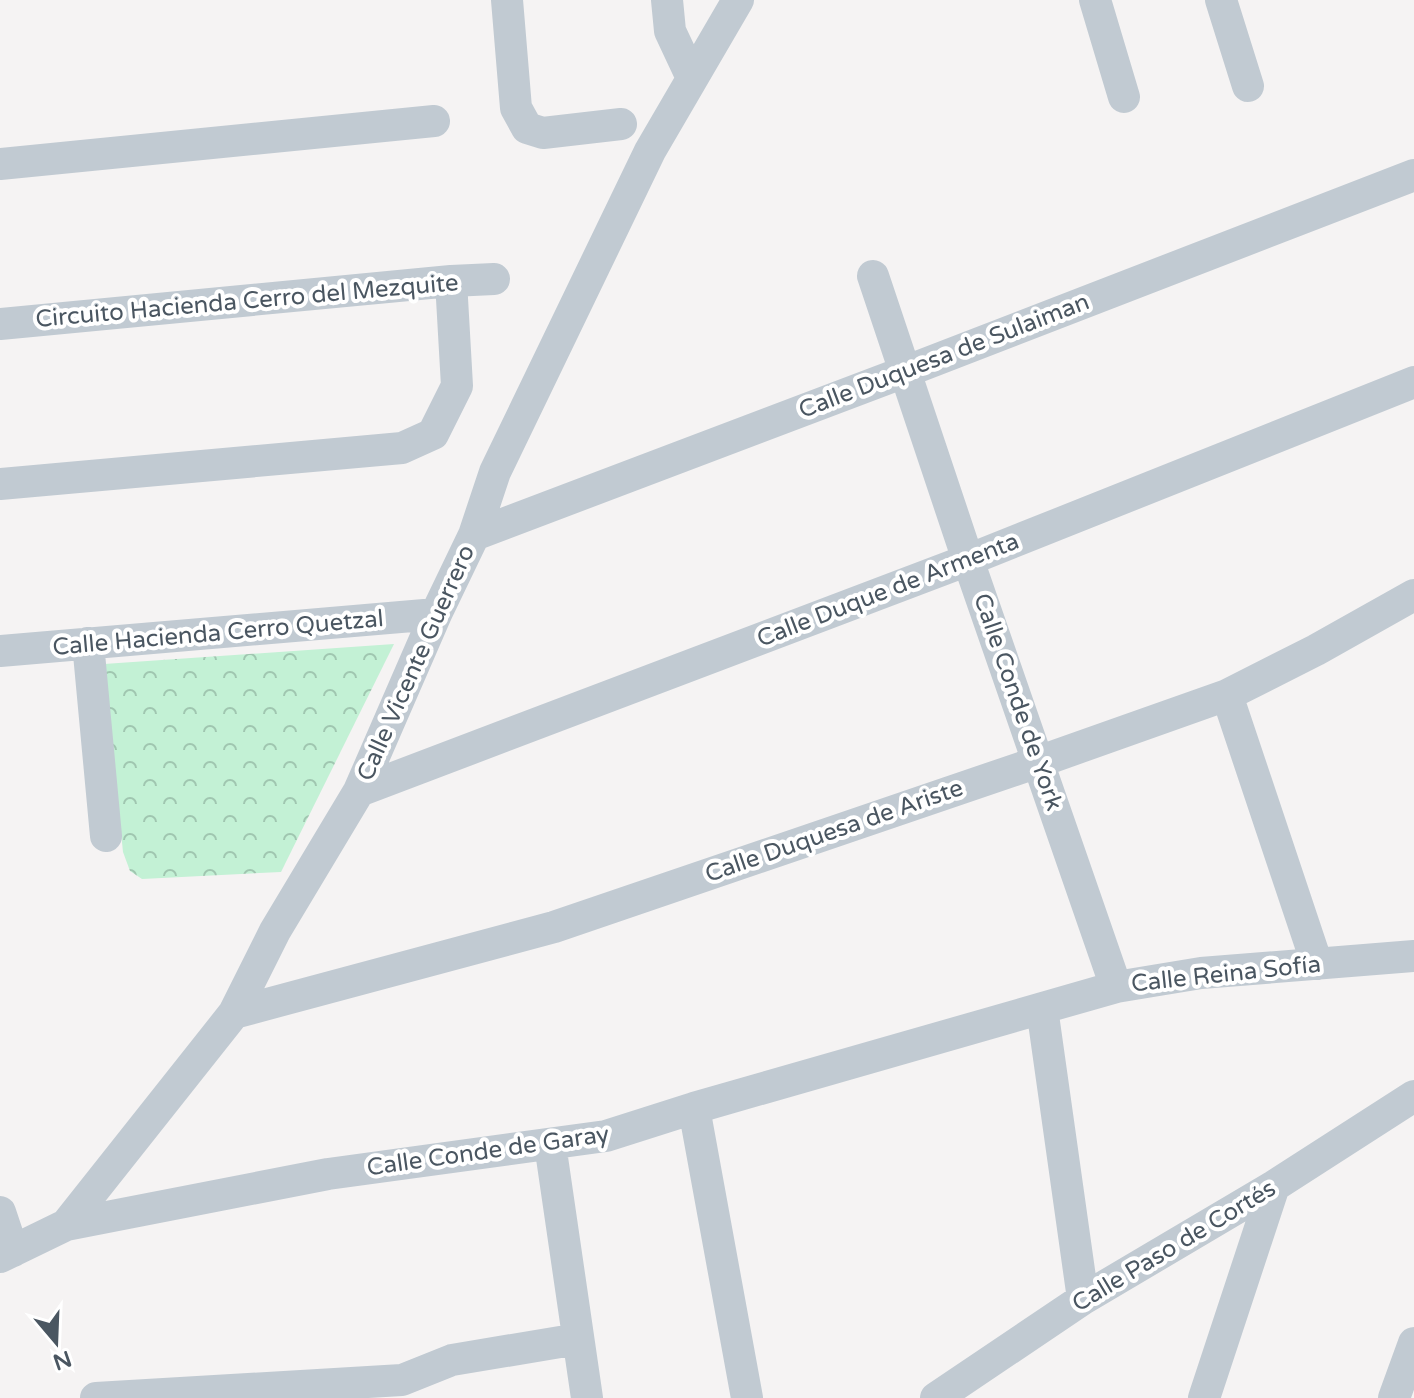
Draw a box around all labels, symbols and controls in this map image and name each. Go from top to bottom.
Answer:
street label: Circuito Hacienda Cerro del Mezquite [34,268,460,334]
street label: Calle Duquesa de Sulaiman [795,287,1093,425]
street label: Calle Duque de Armenta [753,527,1023,653]
street label: Calle Vicente Guerrero [351,541,481,785]
street label: Calle Conde de York [967,590,1069,814]
street label: Calle Hacienda Cerro Quetzal [51,604,385,662]
street label: Calle Duquesa de Ariste [701,773,967,889]
street label: Calle Reina Sofía [1130,950,1322,998]
street label: Calle Conde de Garay [365,1120,611,1182]
street label: Calle Paso de Cortés [1067,1174,1281,1318]
north arrow [16,1302,96,1382]
text: N [50,1345,75,1375]

